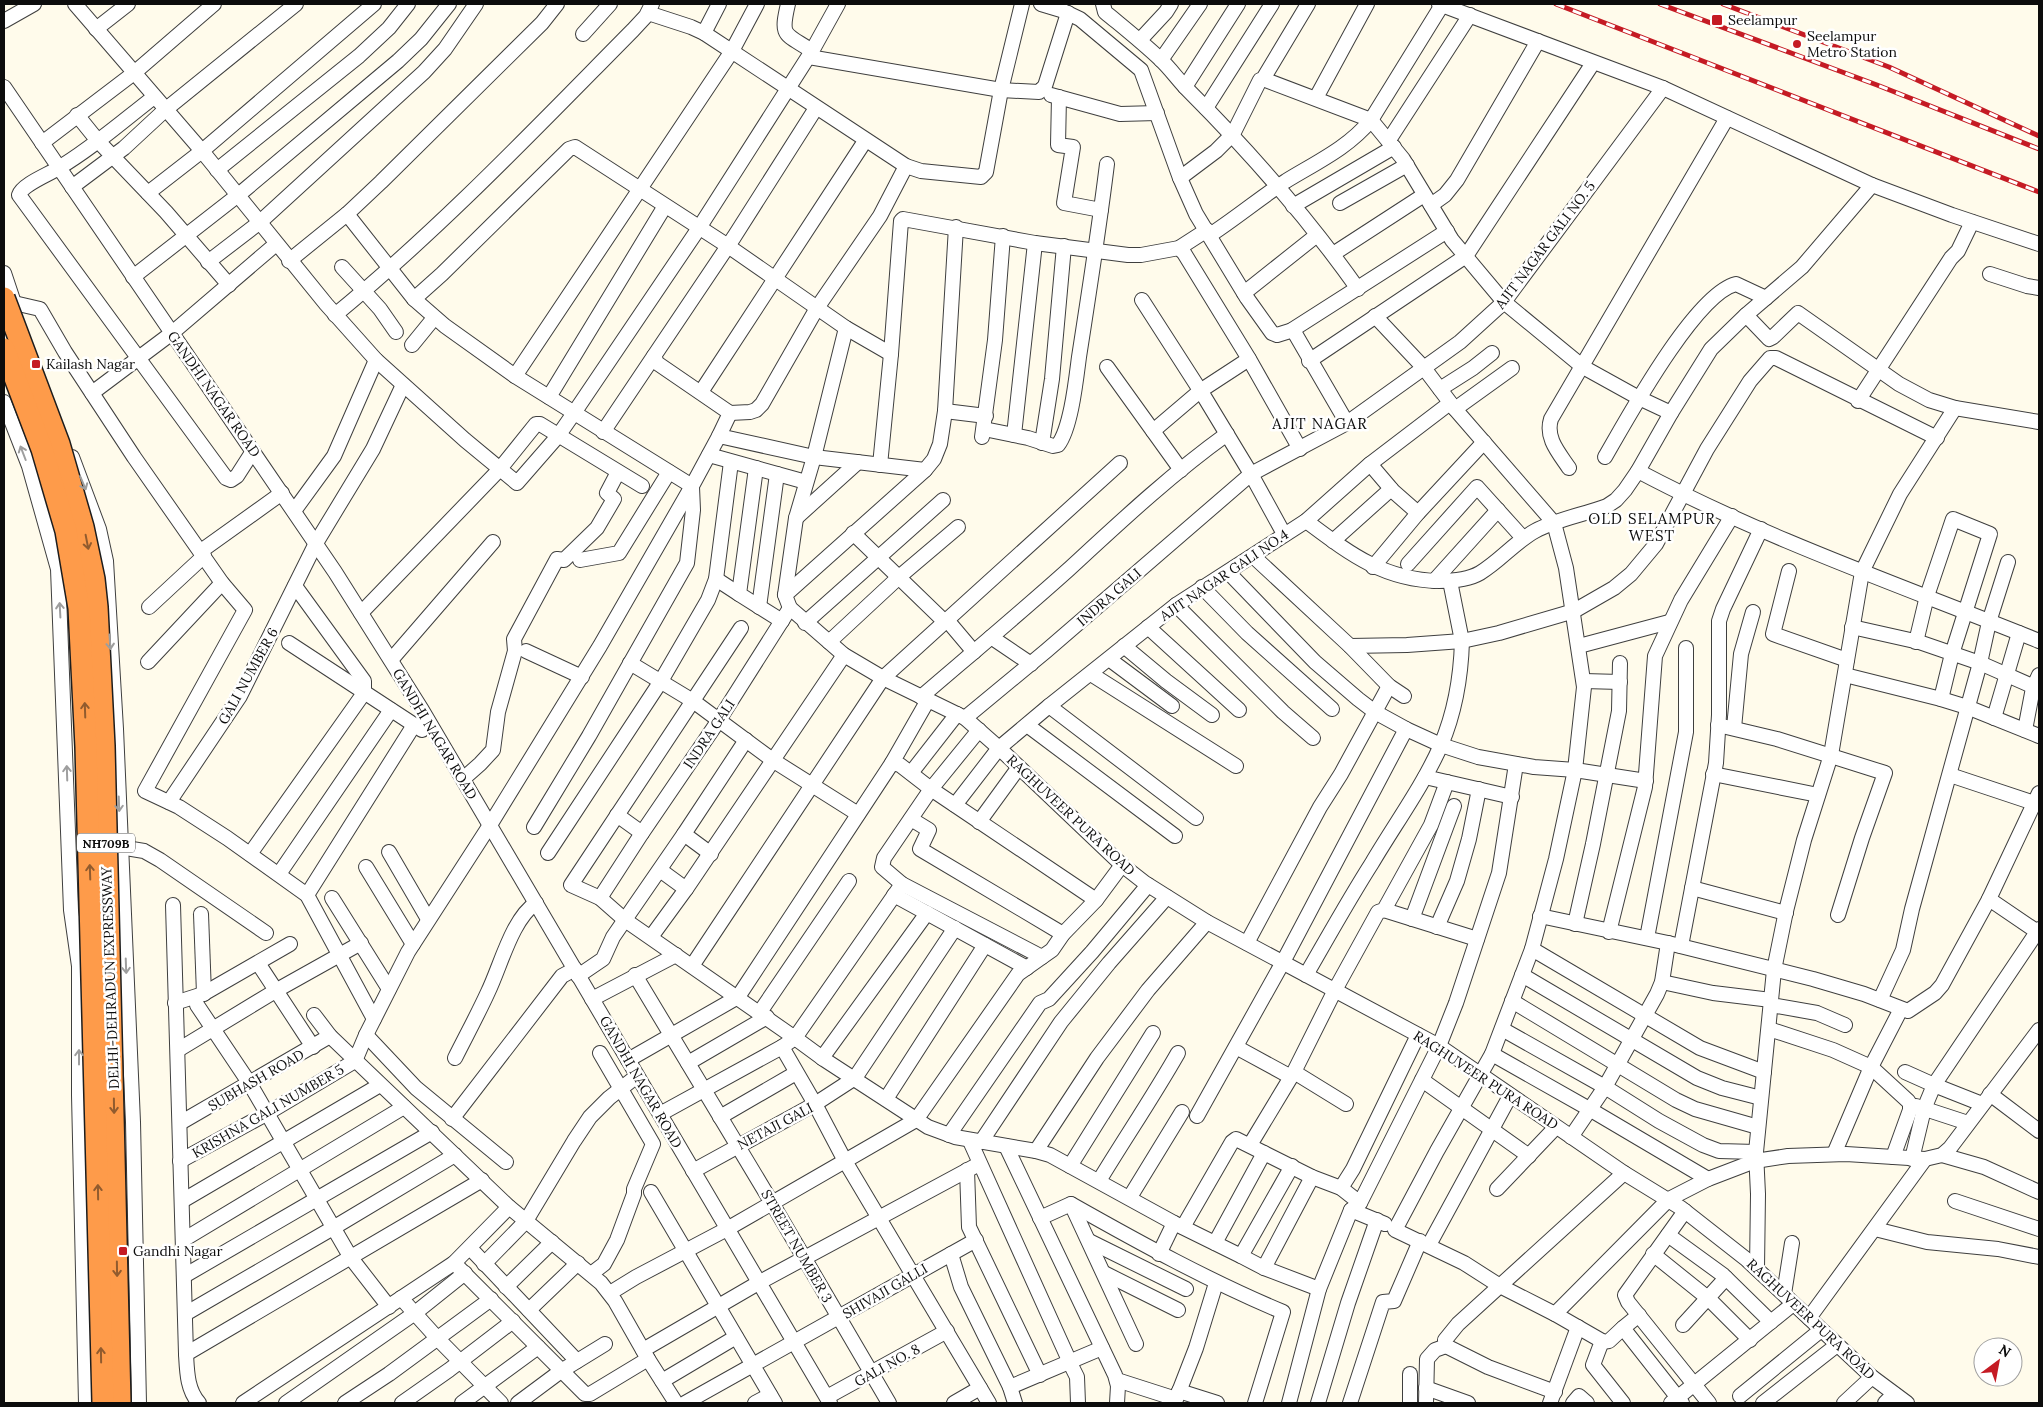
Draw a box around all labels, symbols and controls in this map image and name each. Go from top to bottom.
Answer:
place label: Seelampur [1728,11,1797,29]
marker: Seelampur [1710,13,1724,27]
place label: Seelampur Metro Station [1807,27,1897,61]
marker: Seelampur Metro Station [1791,38,1803,50]
street label: AJIT NAGAR GALI NO. 5 [1490,178,1599,313]
street label: GANDHI NAGAR ROAD [164,327,264,461]
place label: Kailash Nagar [46,355,135,373]
marker: Kailash Nagar [30,358,42,370]
district label: AJIT NAGAR [1271,414,1368,433]
one-way arrow [18,446,28,461]
one-way arrow [78,475,88,490]
district label: OLD SELAMPUR WEST [1588,509,1716,545]
street label: AJIT NAGAR GALI NO.4 [1155,525,1292,625]
one-way arrow [82,534,92,550]
street label: INDRA GALI [1073,564,1145,630]
one-way arrow [56,603,65,619]
street label: GALI NUMBER 6 [214,624,282,728]
one-way arrow [106,633,115,649]
street label: GANDHI NAGAR ROAD [389,665,481,803]
street label: INDRA GALI [679,696,739,772]
one-way arrow [80,702,90,718]
street label: RAGHUVEER PURA ROAD [1003,751,1139,879]
one-way arrow [62,765,72,782]
one-way arrow [114,796,124,812]
road number: NH709B [77,834,135,852]
one-way arrow [85,864,94,880]
street label: DELHI-DEHRADUN EXPRESSWAY [97,865,123,1090]
one-way arrow [121,958,131,974]
street label: GANDHI NAGAR ROAD [596,1013,686,1151]
street label: RAGHUVEER PURA ROAD [1410,1026,1562,1134]
street label: SUBHASH ROAD [205,1045,307,1115]
one-way arrow [74,1049,84,1066]
street label: KRISHNA GALI NUMBER 5 [189,1060,347,1162]
one-way arrow [109,1098,118,1114]
street label: NETAJI GALI [734,1099,816,1153]
one-way arrow [93,1184,103,1200]
street label: STREET NUMBER 3 [757,1186,837,1306]
place label: Gandhi Nagar [133,1242,223,1260]
marker: Gandhi Nagar [117,1245,129,1257]
street label: RAGHUVEER PURA ROAD [1743,1255,1879,1383]
street label: SHIVAJI GALLI [839,1259,931,1323]
one-way arrow [112,1260,122,1276]
north arrow [1973,1337,2023,1387]
street label: GALI NO. 8 [851,1340,923,1390]
text: N [1996,1340,2014,1362]
one-way arrow [97,1347,106,1363]

